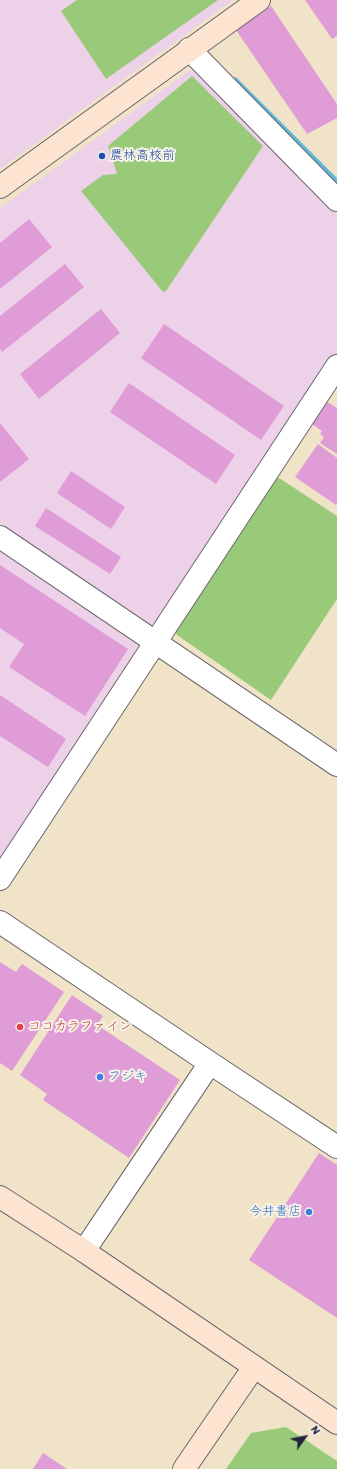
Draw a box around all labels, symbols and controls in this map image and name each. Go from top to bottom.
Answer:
place label: 農林高校前 [110,148,175,164]
marker: 農林高校前 [97,151,107,161]
place label: ココカラファイン [28,1019,132,1035]
marker: ココカラファイン [15,1022,25,1032]
place label: フジキ [108,1069,147,1085]
marker: フジキ [95,1072,105,1082]
place label: 今井書店 [249,1204,301,1220]
marker: 今井書店 [304,1207,314,1217]
north arrow [285,1417,325,1457]
text: N [308,1424,323,1437]

